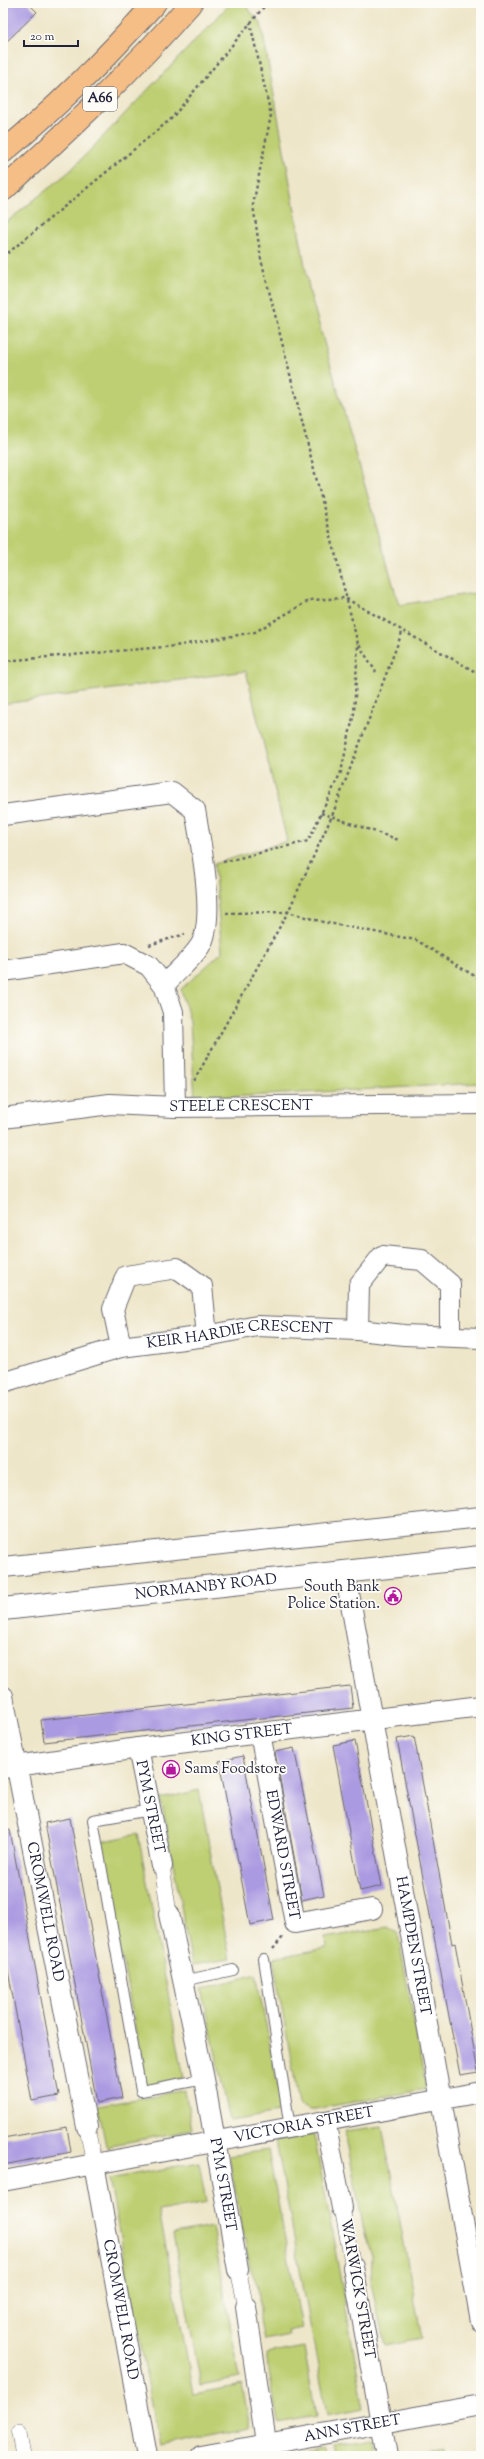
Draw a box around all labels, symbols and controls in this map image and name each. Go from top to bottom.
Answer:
scale bar [24,22,78,48]
text: 20 m [30,28,55,46]
road number: A66 [83,87,117,111]
street label: STEELE CRESCENT [169,1095,313,1118]
street label: KEIR HARDIE CRESCENT [145,1315,333,1354]
street label: NORMANBY ROAD [134,1569,278,1605]
place label: South Bank Police Station. [288,1577,380,1615]
public building icon: South Bank Police Station. [383,1586,403,1606]
street label: KING STREET [190,1719,294,1752]
street label: PYM STREET [130,1758,170,1856]
shop icon: Sams Foodstore [161,1759,181,1779]
place label: Sams Foodstore [184,1759,286,1780]
street label: EDWARD STREET [260,1788,305,1922]
street label: CROMWELL ROAD [21,1840,69,1984]
street label: HAMPDEN STREET [390,1874,436,2018]
street label: VICTORIA STREET [232,2102,376,2148]
street label: PYM STREET [204,2136,242,2234]
street label: WARWICK STREET [334,2217,380,2361]
street label: CROMWELL ROAD [97,2238,143,2382]
street label: ANN STREET [302,2409,403,2448]

